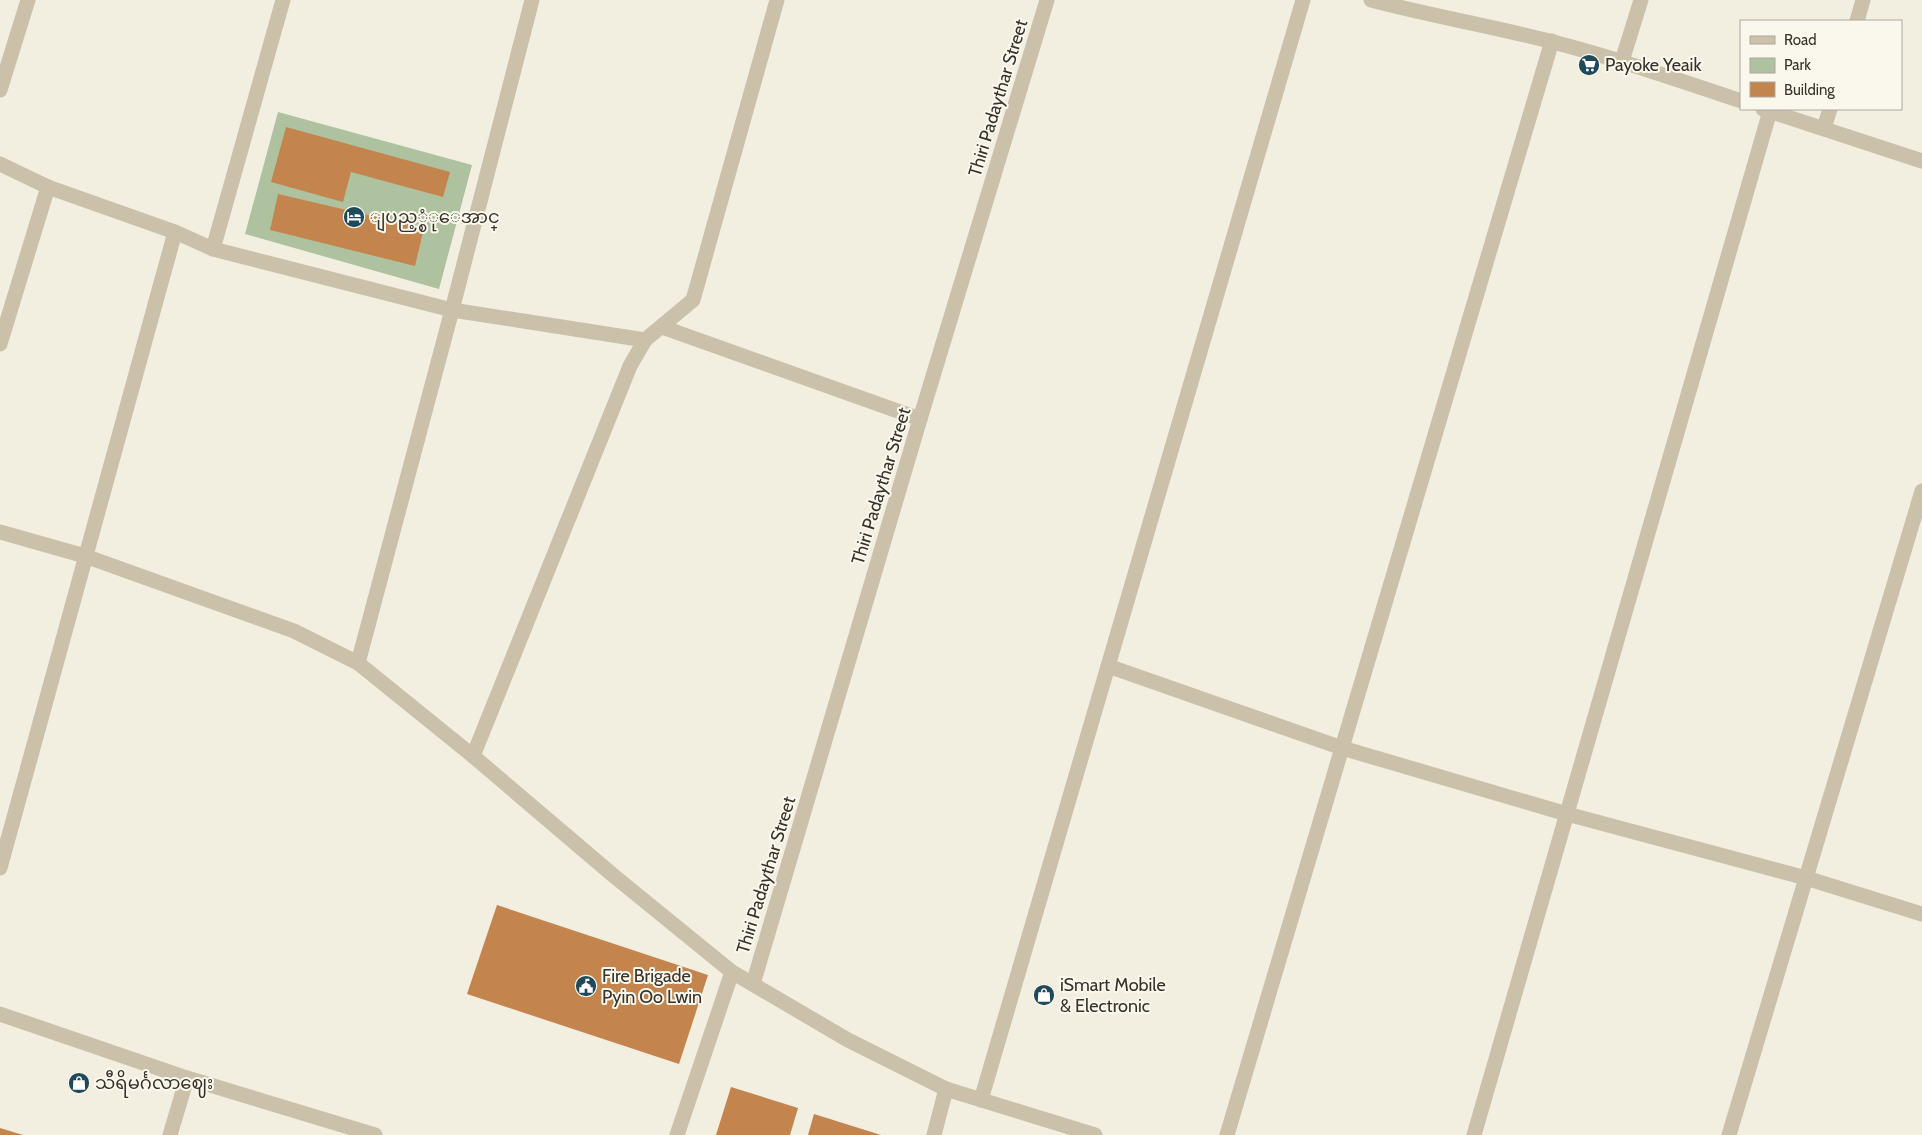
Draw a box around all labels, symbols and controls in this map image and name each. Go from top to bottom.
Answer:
street label: Thiri Padaythar Street [964,17,1032,179]
legend [1740,20,1902,110]
text: Road [1784,31,1817,49]
supermarket icon: Payoke Yeaik [1577,53,1601,77]
place label: Payoke Yeaik [1605,54,1702,76]
text: Park [1784,56,1811,74]
text: Building [1784,81,1835,99]
hotel icon: ျပည့္စံုေအာင္ [342,205,366,229]
place label: ျပည့္စံုေအာင္ [370,206,500,232]
street label: Thiri Padaythar Street [847,405,915,567]
street label: Thiri Padaythar Street [732,794,800,956]
place label: Fire Brigade Pyin Oo Lwin [602,965,702,1008]
public building icon: Fire Brigade Pyin Oo Lwin [574,974,598,998]
place label: iSmart Mobile & Electronic [1060,974,1166,1017]
shop icon: iSmart Mobile & Electronic [1032,983,1056,1007]
place label: သီရိမင်္ဂလာဈေး [95,1069,213,1098]
shop icon: သီရိမင်္ဂလာဈေး [67,1071,91,1095]

